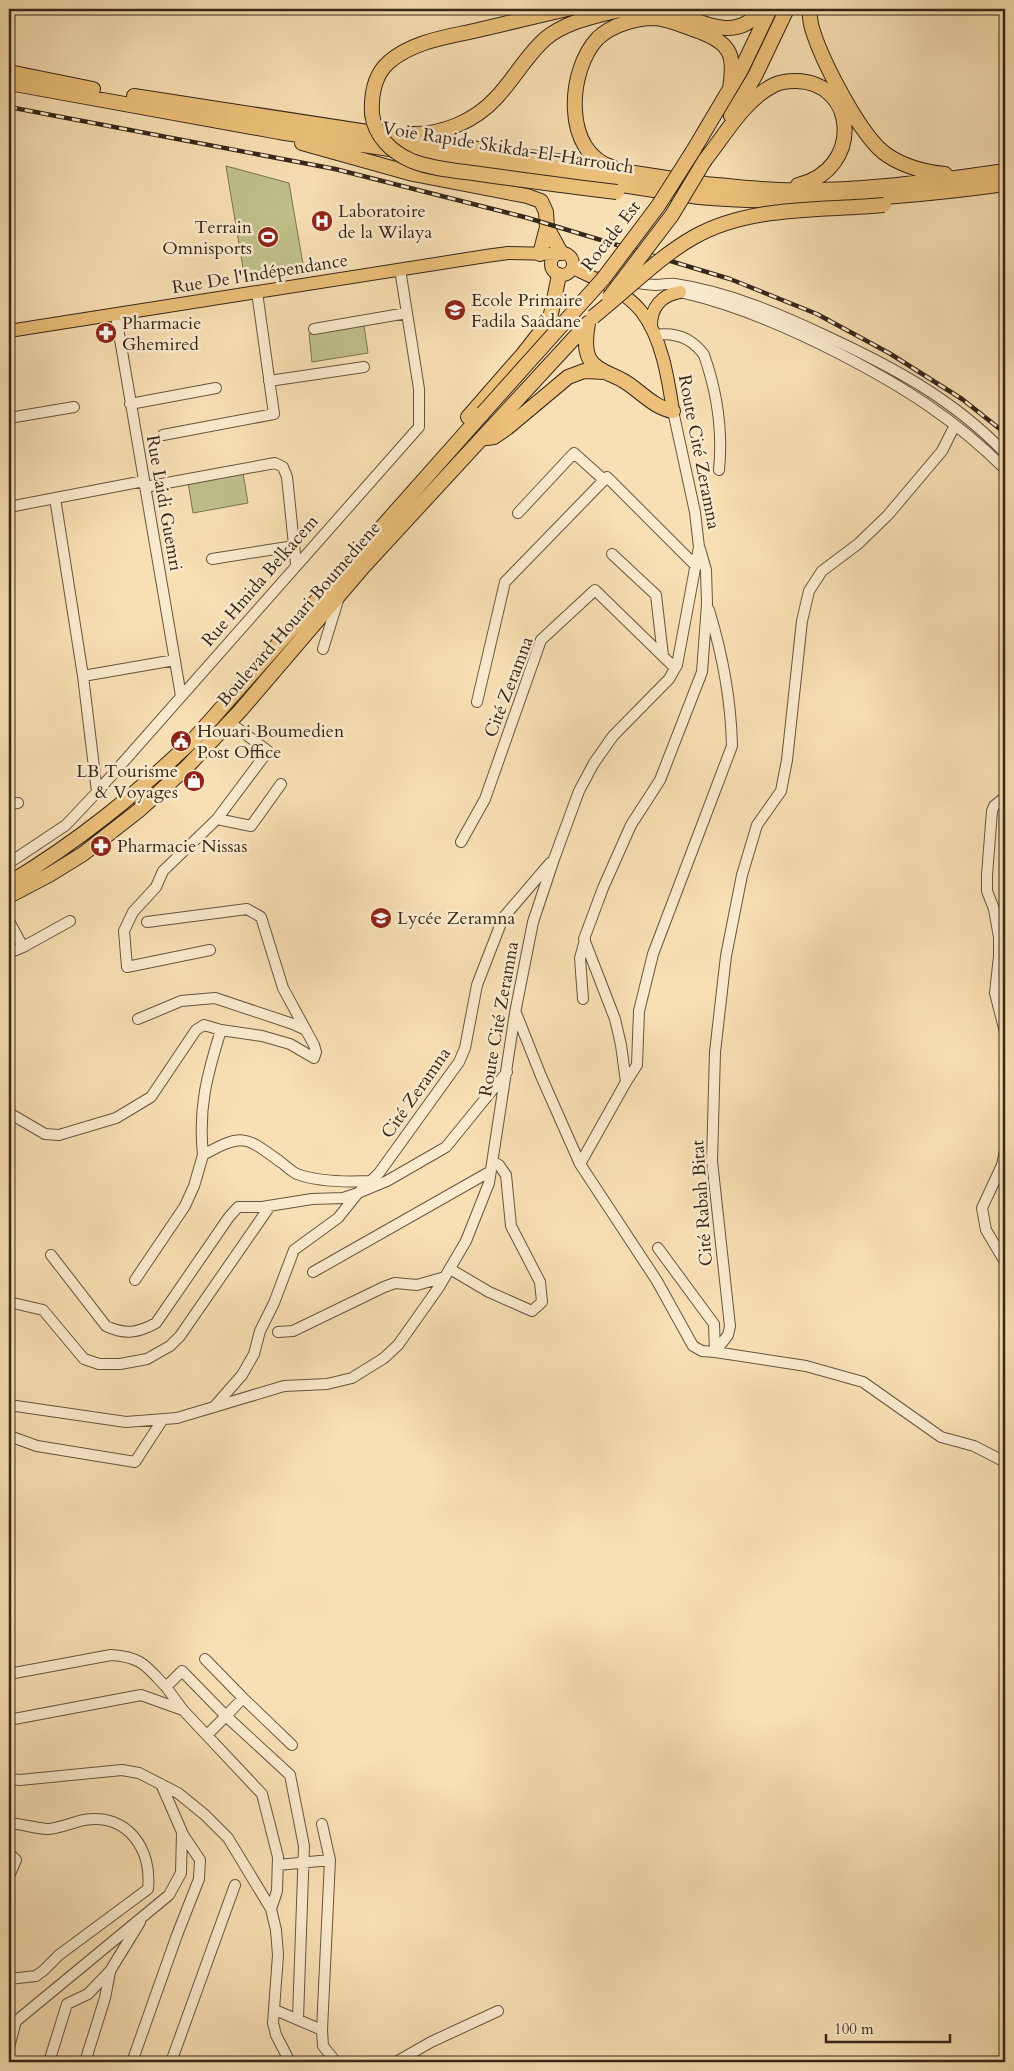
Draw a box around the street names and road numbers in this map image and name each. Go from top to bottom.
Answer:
street label: Voie Rapide Skikda-El-Harrouch [380,116,636,180]
street label: Rocade Est [575,195,647,277]
street label: Rue De l'Indépendance [170,248,350,300]
street label: Route Cité Zeramna [672,373,726,532]
street label: Rue Laidi Guemri [140,433,188,573]
street label: Rue Hmida Belkacem [196,509,325,652]
street label: Boulevard Houari Boumediene [212,516,386,712]
street label: Cité Zeramna [478,633,540,741]
street label: Route Cité Zeramna [473,939,525,1098]
street label: Cité Zeramna [375,1042,457,1144]
street label: Cité Rabah Bitat [685,1139,719,1267]

